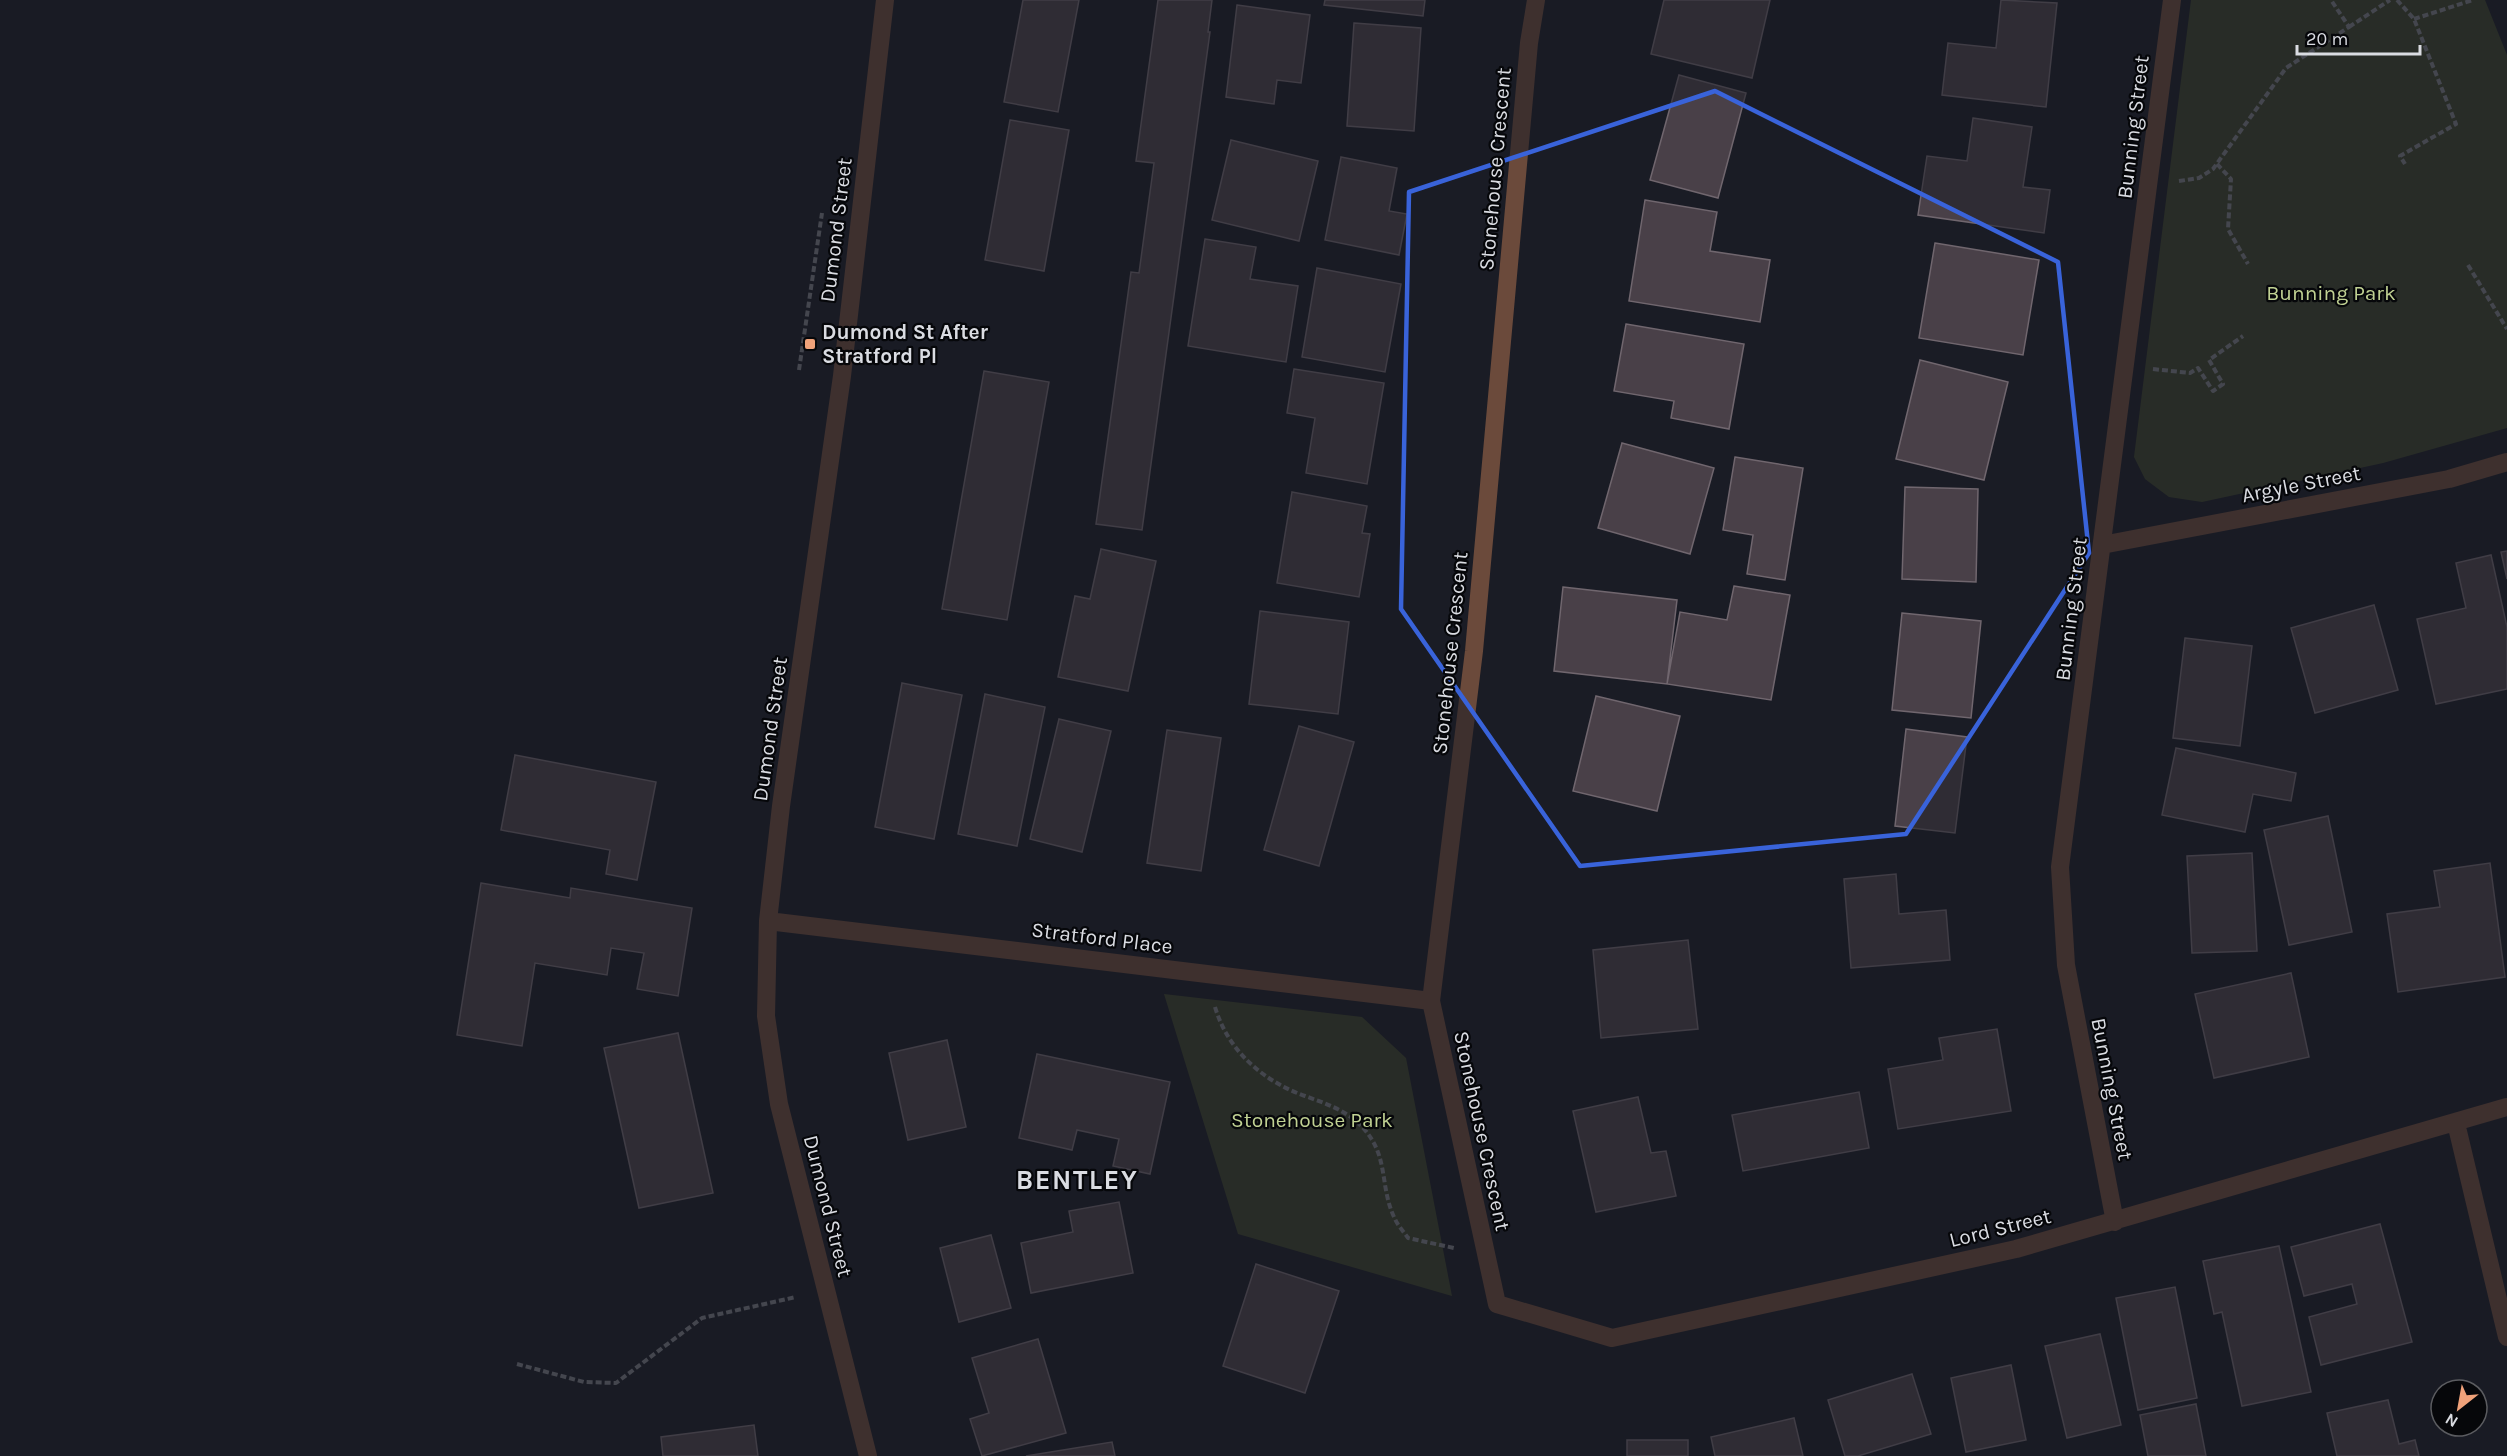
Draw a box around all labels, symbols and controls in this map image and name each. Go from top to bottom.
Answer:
scale bar [2297,18,2420,56]
text: 20 m [2306,28,2348,50]
street label: Bunning Street [2112,54,2154,200]
street label: Stonehouse Crescent [1474,66,1516,271]
street label: Dumond Street [815,156,857,304]
park label: Bunning Park [2266,281,2396,305]
place label: Dumond St After Stratford Pl [822,320,989,368]
marker: Dumond St After Stratford Pl [803,337,817,351]
street label: Argyle Street [2240,461,2363,507]
street label: Bunning Street [2050,536,2092,682]
street label: Stonehouse Crescent [1427,550,1473,756]
street label: Dumond Street [748,655,792,803]
street label: Stratford Place [1030,917,1174,959]
street label: Bunning Street [2086,1016,2138,1162]
street label: Stonehouse Crescent [1449,1029,1515,1233]
park label: Stonehouse Park [1231,1108,1393,1132]
street label: Dumond Street [799,1133,857,1280]
district label: BENTLEY [1016,1164,1138,1196]
street label: Lord Street [1947,1204,2053,1252]
north arrow [2429,1378,2489,1438]
text: N [2442,1409,2461,1432]

